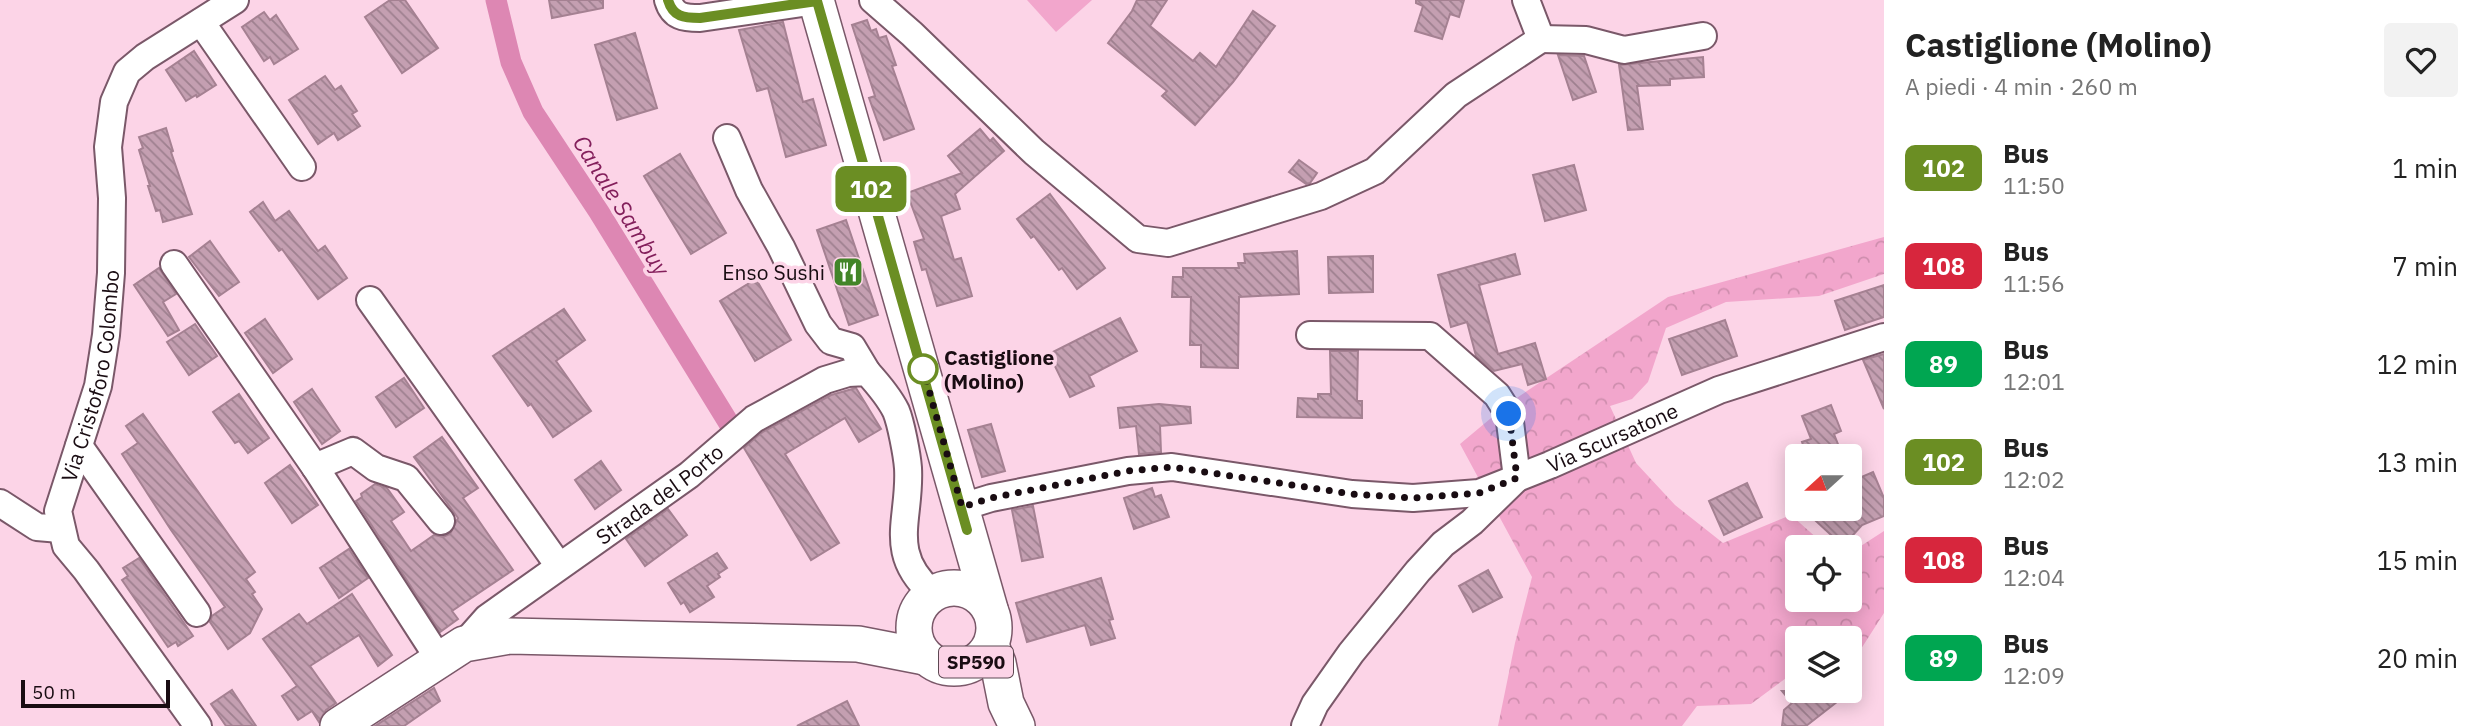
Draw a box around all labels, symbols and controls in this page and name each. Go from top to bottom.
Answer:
text: Castiglione (Molino) [1905,23,2212,66]
button: heart [2384,23,2458,97]
text: A piedi · 4 min · 260 m [1905,71,2138,101]
water label: Canale Sambuy [567,129,678,282]
text: Bus [2003,136,2049,170]
text: 1 min [2392,151,2458,185]
text: 102 [1922,152,1965,184]
line badge: 102 [831,166,911,212]
text: 11:50 [2003,170,2065,200]
text: 102 [849,173,893,205]
text: Bus [2003,234,2049,268]
text: 7 min [2392,249,2458,283]
text: 108 [1922,250,1965,282]
restaurant icon: Enso Sushi [831,255,865,289]
place label: Enso Sushi [722,258,825,286]
text: 11:56 [2003,268,2065,298]
street label: Via Cristoforo Colombo [54,269,125,485]
text: Bus [2003,332,2049,366]
place label: Castiglione (Molino) [944,343,1054,395]
text: 12 min [2377,347,2458,381]
text: 89 [1929,348,1958,380]
marker: Castiglione (Molino) [908,354,938,384]
text: 12:01 [2003,366,2065,396]
your location [1491,396,1526,431]
street label: Via Scursatone [1542,396,1682,479]
text: Bus [2003,430,2049,464]
street label: Strada del Porto [590,438,729,551]
north arrow [1785,444,1862,522]
map controls [1785,444,1862,703]
text: 13 min [2377,445,2458,479]
text: 102 [1922,446,1965,478]
text: 12:02 [2003,464,2065,494]
text: Bus [2003,528,2049,562]
button: locate [1785,535,1862,612]
text: 15 min [2377,543,2458,577]
text: 108 [1922,544,1965,576]
text: 12:04 [2003,562,2065,592]
button: layers [1785,626,1862,703]
text: Bus [2003,626,2049,660]
text: 20 min [2377,641,2458,675]
text: 89 [1929,642,1958,674]
road number: SP590 [939,646,1013,678]
text: 12:09 [2003,660,2065,690]
scale bar [21,677,170,709]
text: 50 m [32,680,76,704]

